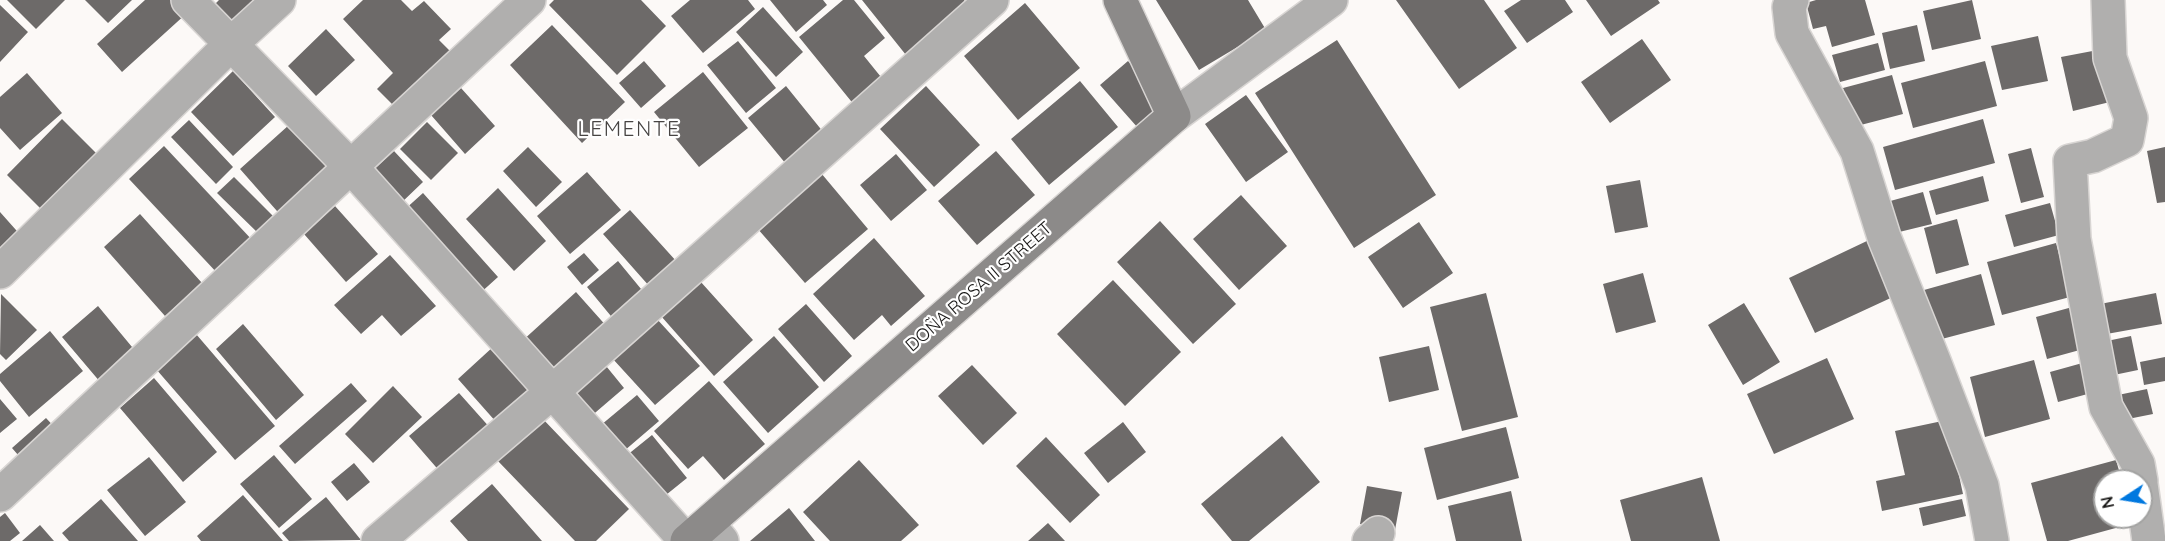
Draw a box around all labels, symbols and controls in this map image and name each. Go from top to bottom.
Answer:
district label: LEMENTE [578,117,680,143]
street label: DOÑA ROSA II STREET [901,218,1057,356]
north arrow [2093,469,2153,529]
text: N [2096,495,2118,510]

